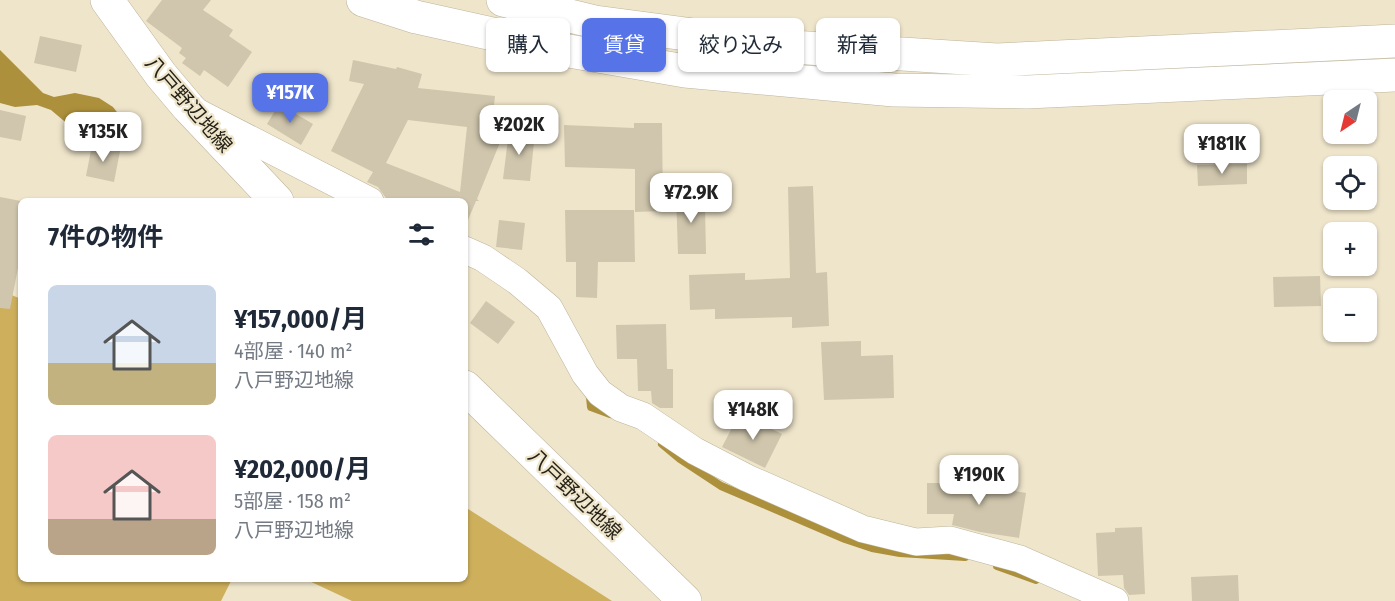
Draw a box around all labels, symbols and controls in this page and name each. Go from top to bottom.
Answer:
chip: 購入 [486,18,570,72]
chip: 賃貸 [582,18,666,72]
chip: 絞り込み [678,18,804,72]
chip: 新着 [816,18,900,72]
street label: 八戸野辺地線 [141,51,237,157]
pin: ¥157K [248,73,332,124]
text: ¥157K [266,80,314,104]
north arrow [1323,90,1377,144]
map controls [1323,90,1377,342]
pin: ¥202K [477,105,561,156]
pin: ¥135K [61,112,145,163]
text: ¥202K [494,112,544,136]
text: ¥135K [78,119,128,143]
pin: ¥181K [1180,124,1264,175]
text: ¥181K [1198,131,1246,155]
button: locate [1323,156,1377,210]
pin: ¥72.9K [642,173,740,224]
text: ¥72.9K [664,180,718,204]
icon: filters [405,218,438,251]
text: 7件の物件 [48,222,163,253]
button: + [1323,222,1377,276]
button: − [1323,288,1377,342]
text: ¥157,000/月 [234,304,367,335]
icon: home [96,309,168,381]
text: 4部屋 · 140 m² [234,339,352,363]
text: 八戸野辺地線 [234,368,354,392]
pin: ¥148K [711,390,795,441]
text: ¥148K [728,397,778,421]
street label: 八戸野辺地線 [524,444,626,544]
text: ¥202,000/月 [234,454,371,485]
pin: ¥190K [937,455,1021,506]
icon: home [96,459,168,531]
text: ¥190K [953,462,1005,486]
text: 5部屋 · 158 m² [234,489,351,513]
text: 八戸野辺地線 [234,518,354,542]

